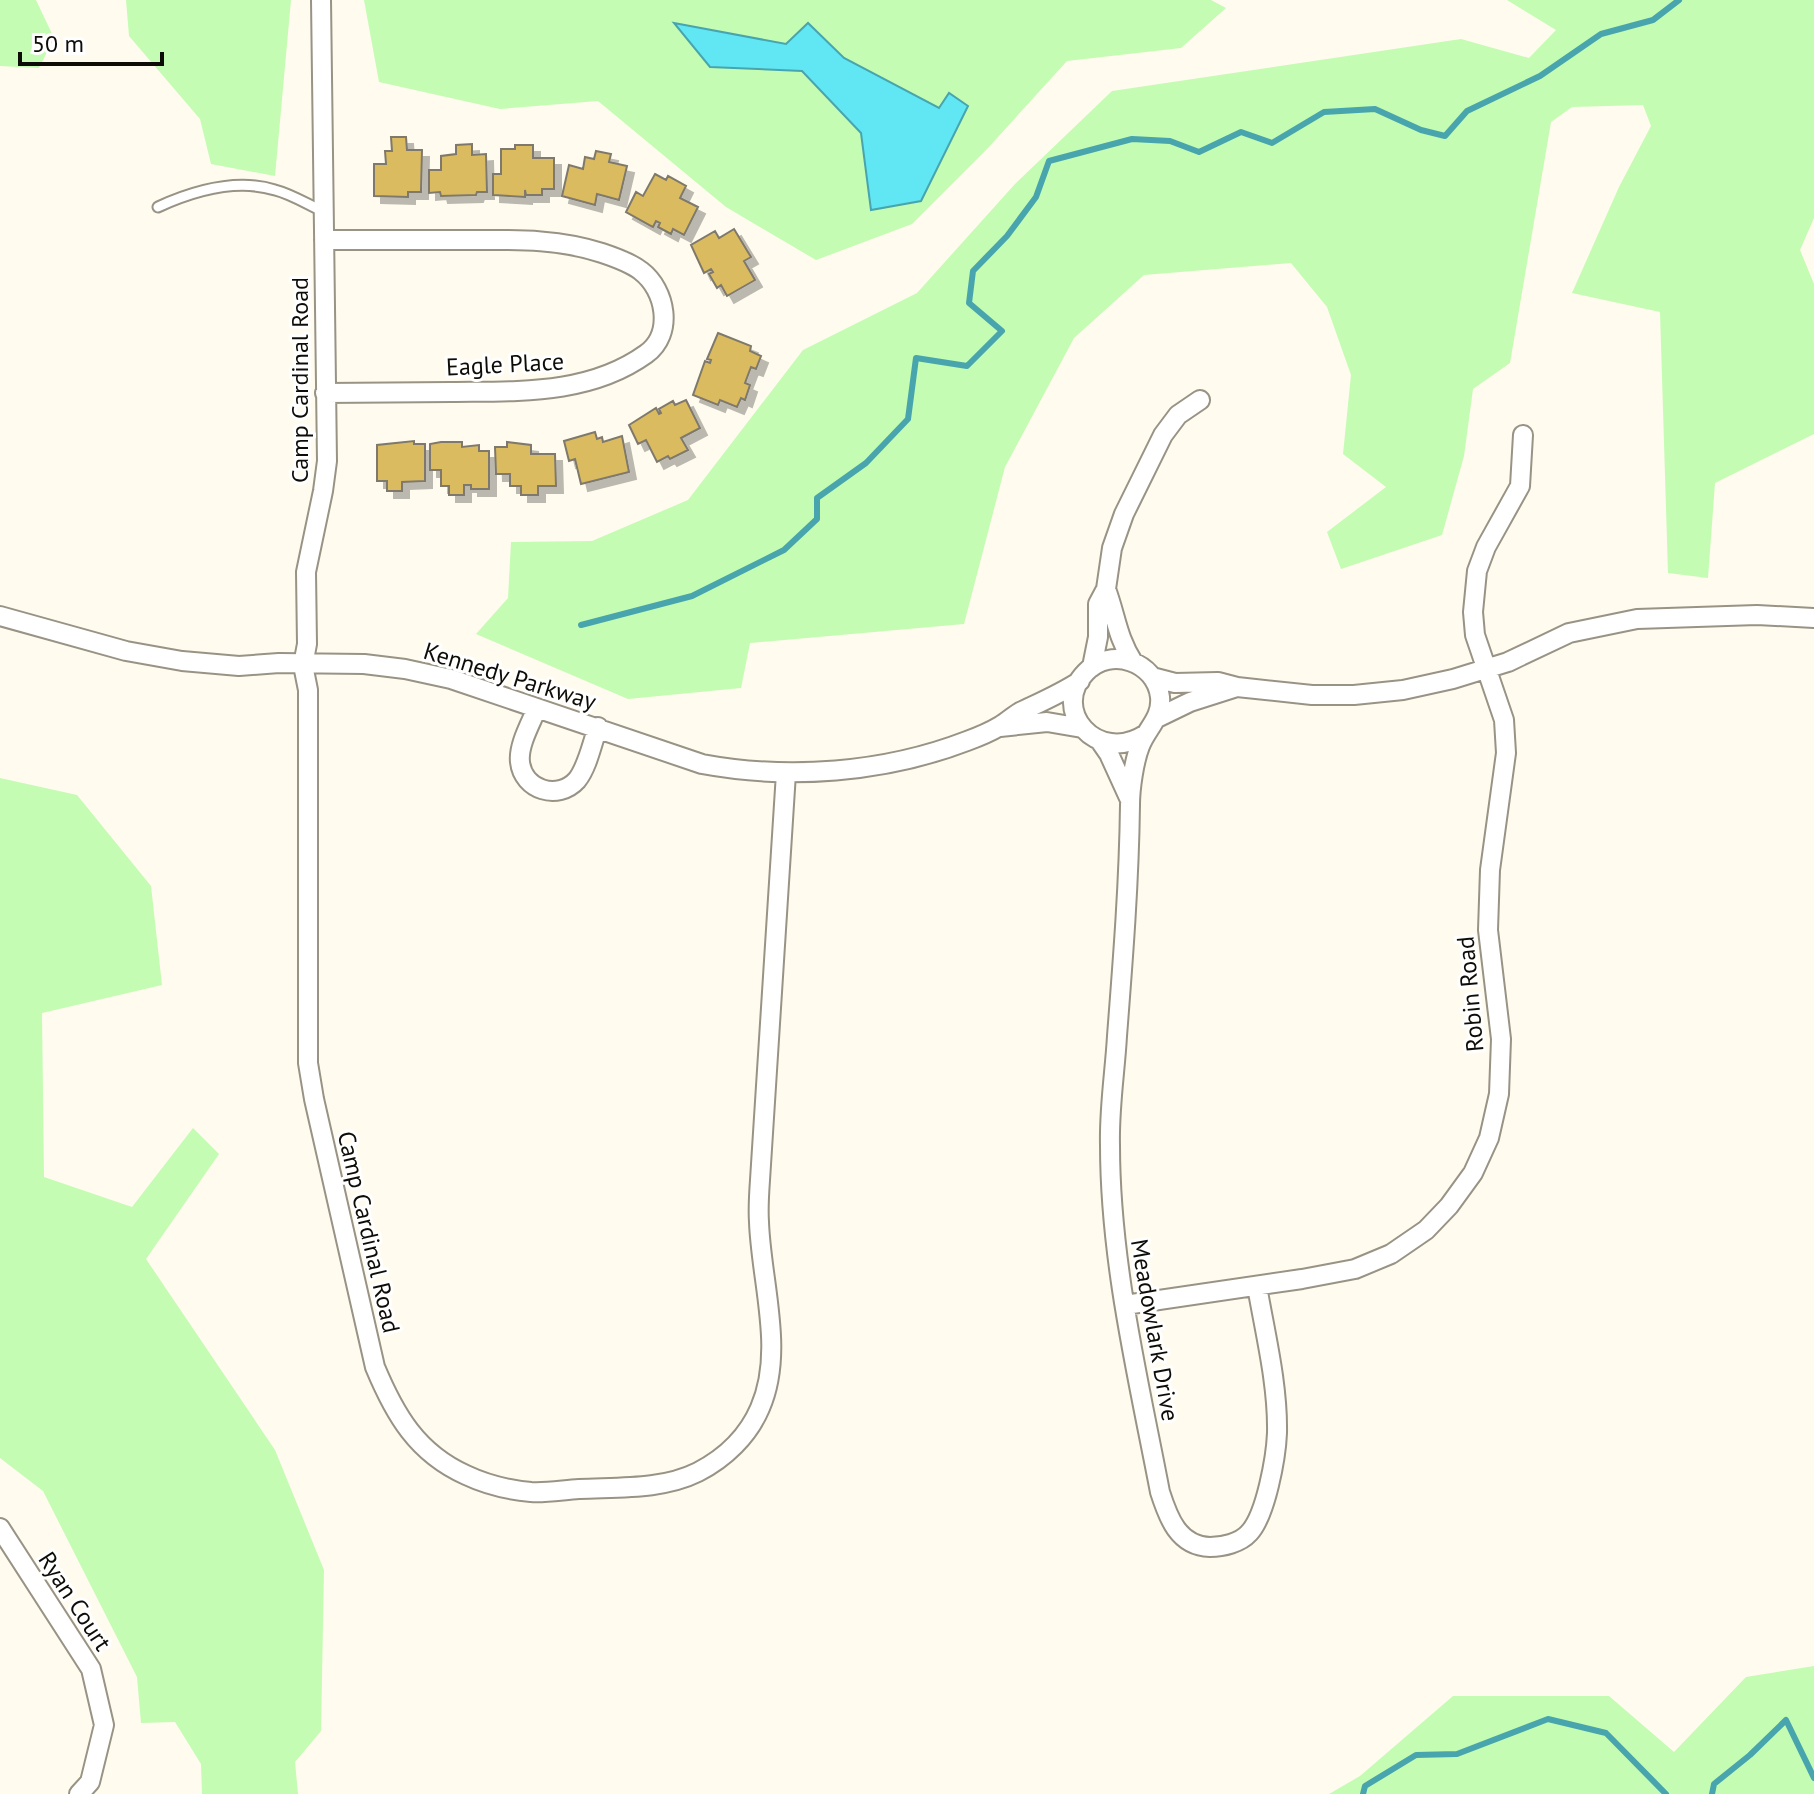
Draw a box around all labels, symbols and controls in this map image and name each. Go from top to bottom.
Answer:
scale bar [20,16,162,66]
text: 50 m [32,28,84,59]
street label: Camp Cardinal Road [284,277,315,483]
street label: Eagle Place [445,345,565,383]
street label: Kennedy Parkway [420,635,600,717]
street label: Robin Road [1450,935,1490,1053]
street label: Camp Cardinal Road [331,1128,407,1336]
street label: Meadowlark Drive [1124,1237,1186,1423]
street label: Ryan Court [32,1546,118,1656]

